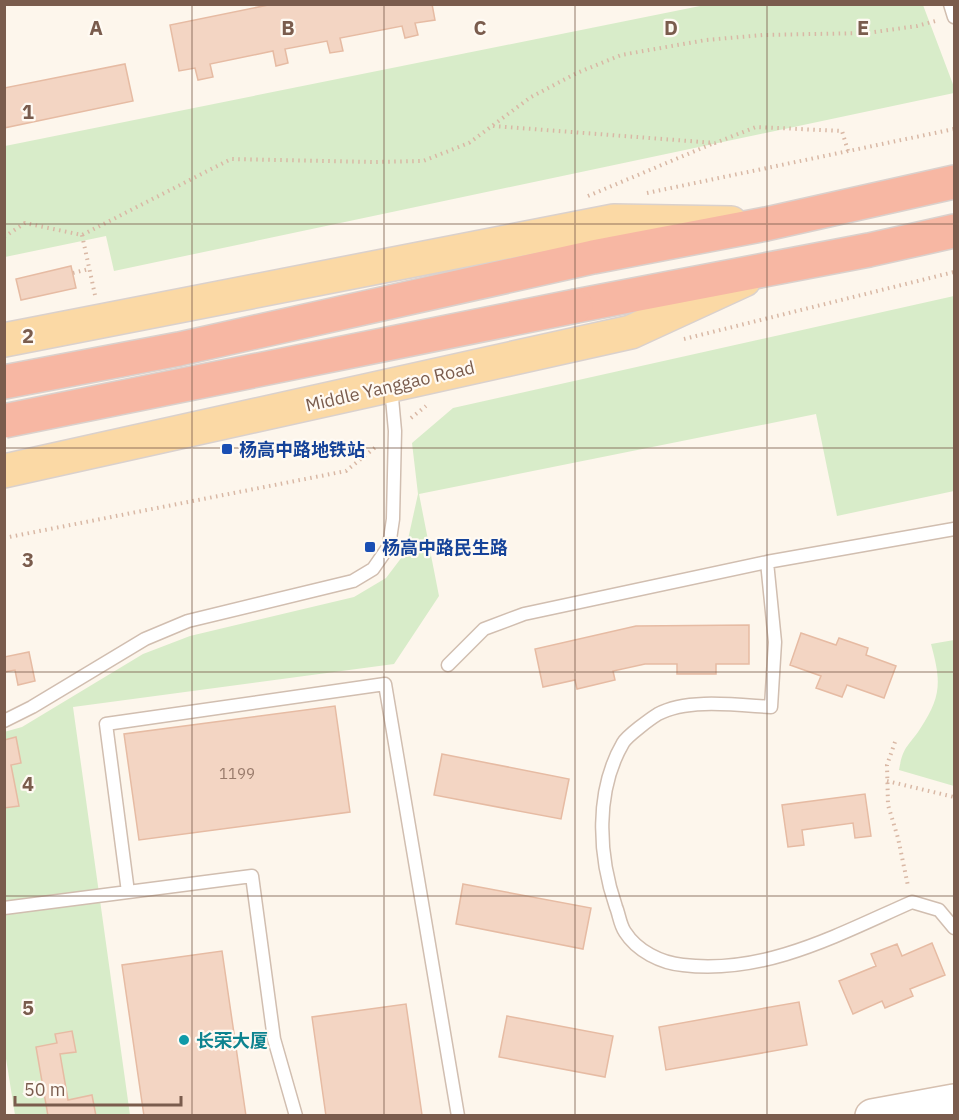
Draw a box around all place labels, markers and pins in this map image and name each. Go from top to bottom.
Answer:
place label: 杨高中路地铁站 [239,438,365,461]
marker: 杨高中路地铁站 [220,442,234,456]
place label: 杨高中路民生路 [382,536,508,559]
marker: 杨高中路民生路 [363,540,377,554]
place label: 长荣大厦 [196,1029,268,1052]
marker: 长荣大厦 [177,1033,191,1047]

